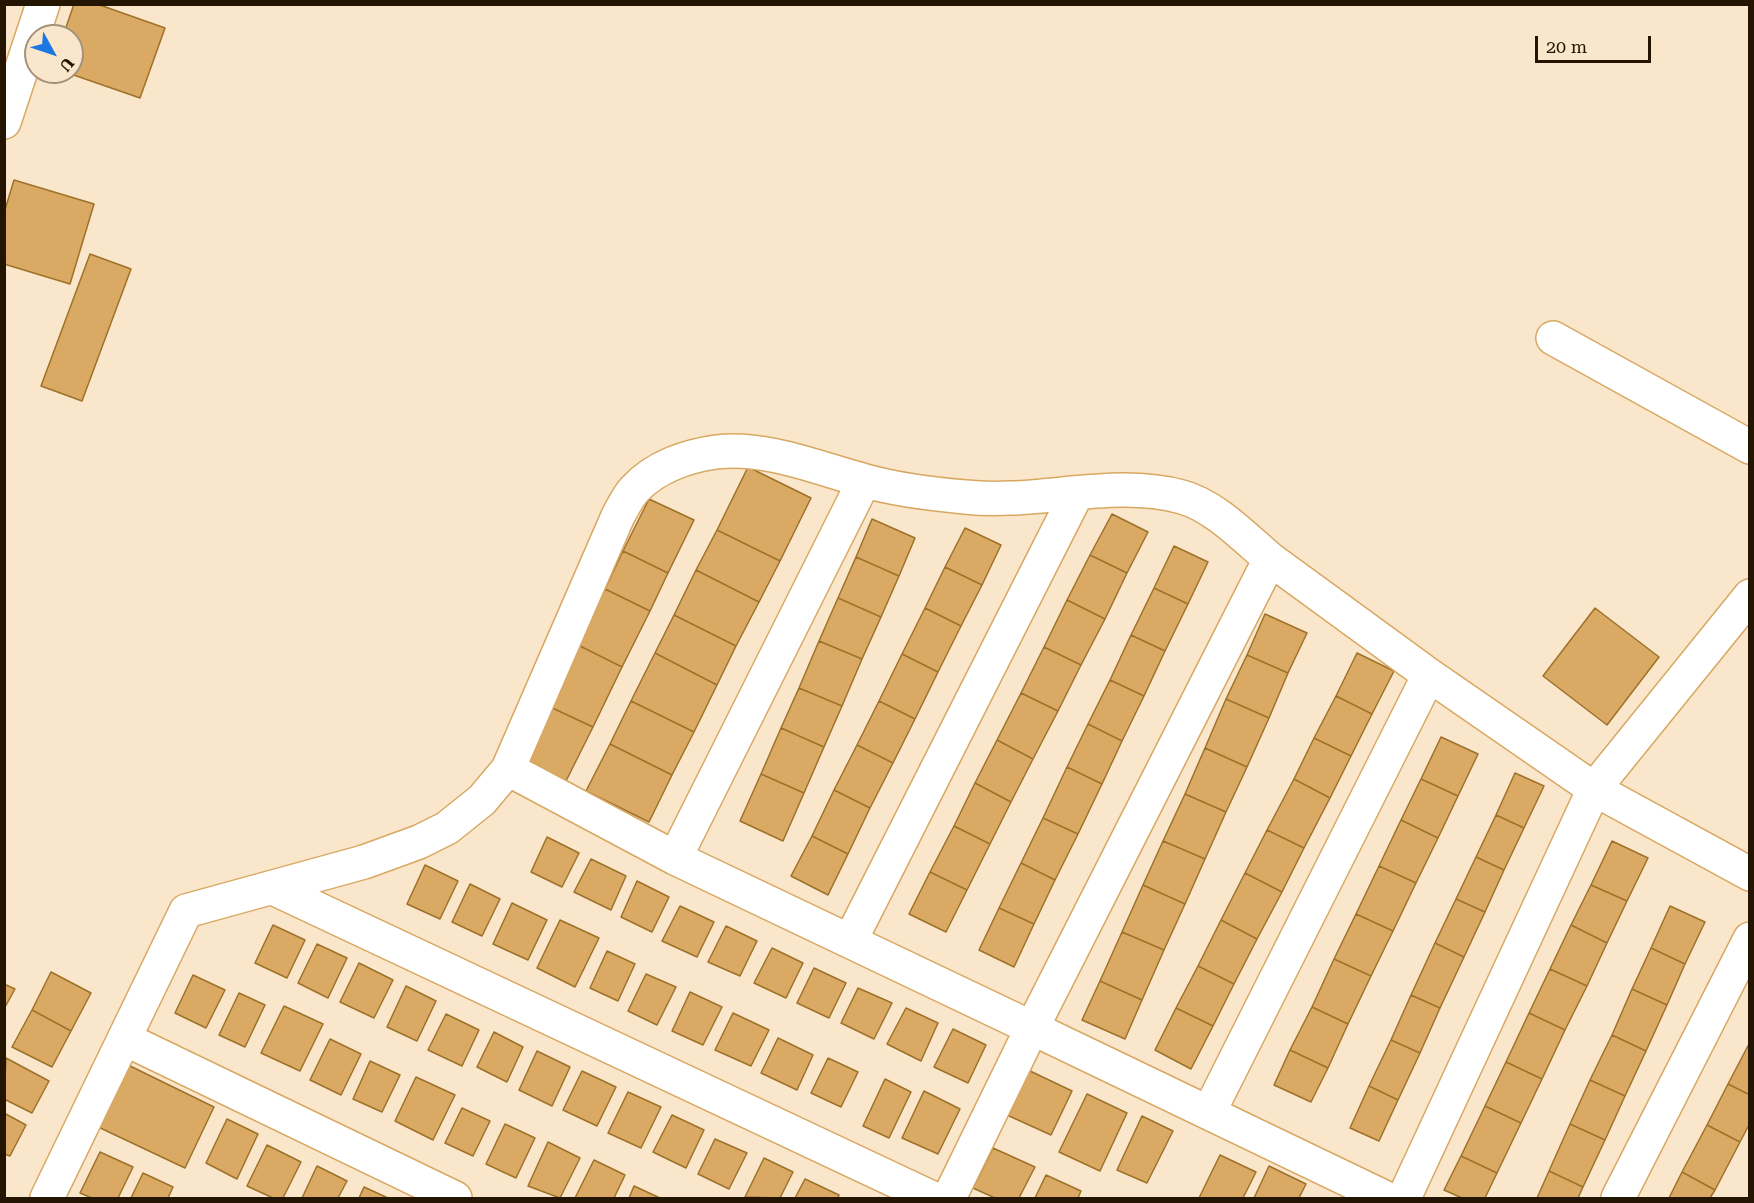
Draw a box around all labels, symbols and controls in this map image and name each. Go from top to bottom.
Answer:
north arrow [24,24,84,84]
scale bar [1538,24,1654,62]
text: 20 m [1546,36,1587,57]
text: U [55,54,78,75]

